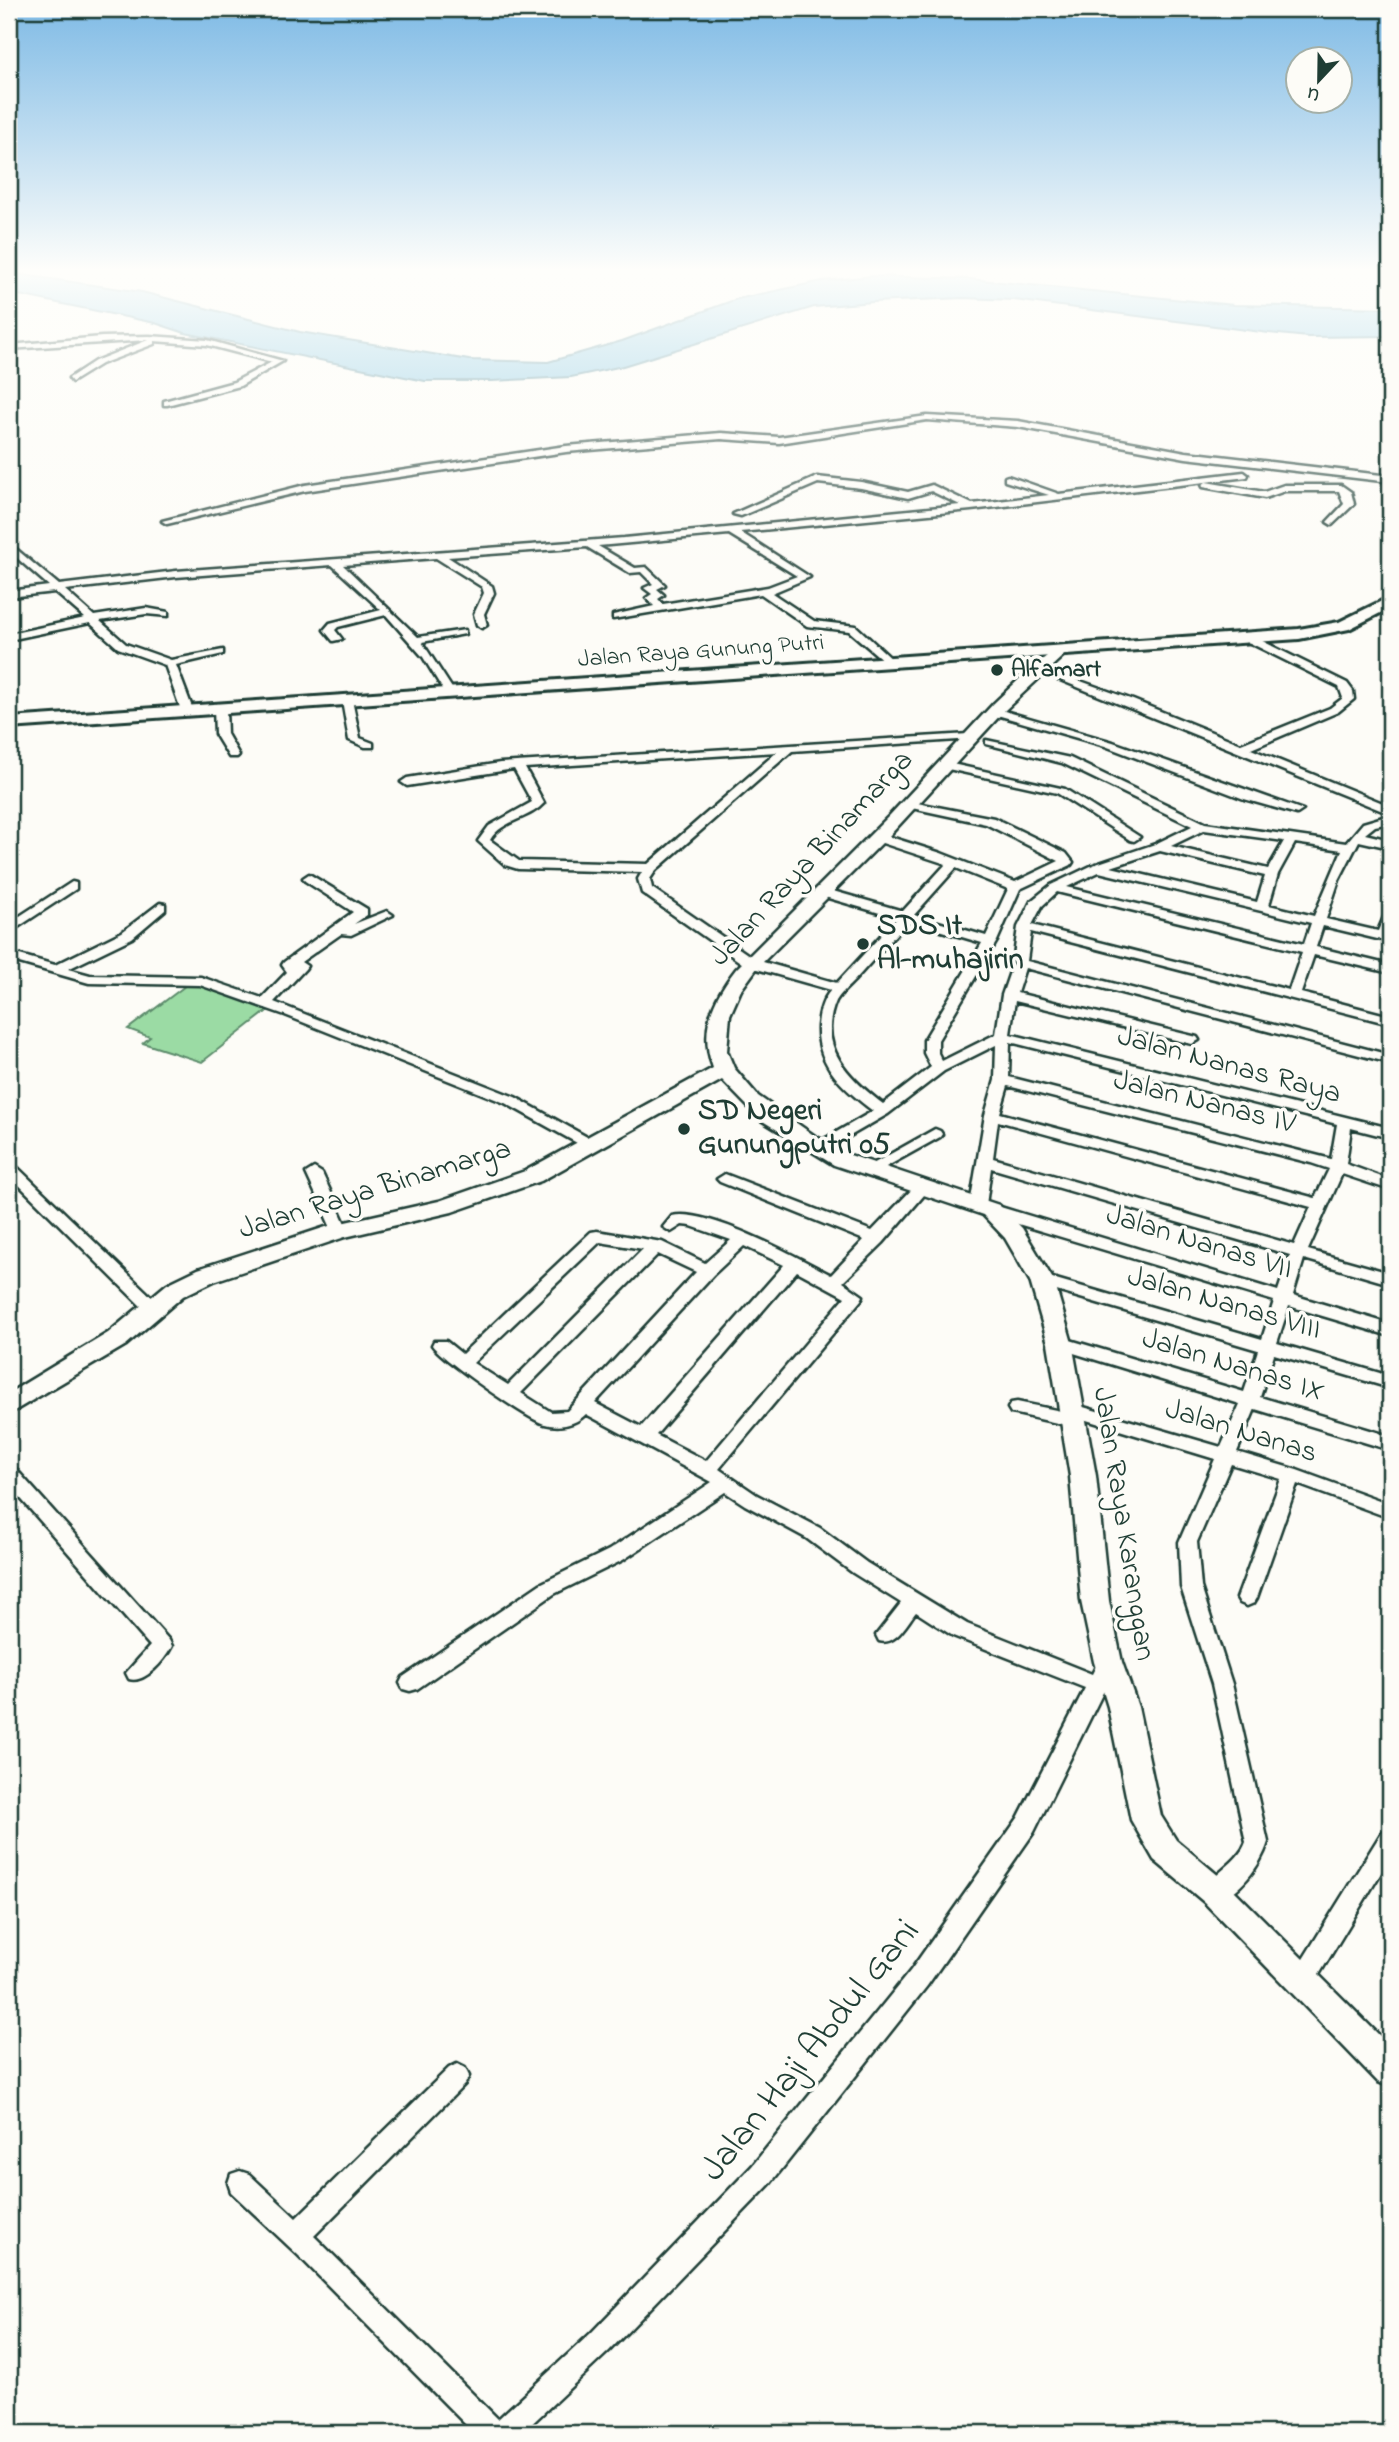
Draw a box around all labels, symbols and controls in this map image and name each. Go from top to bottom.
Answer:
north arrow [1284,46,1354,116]
text: U [1303,79,1324,108]
street label: Jalan Raya Gunung Putri [577,626,825,679]
place label: Alfamart [1011,653,1102,688]
marker: Alfamart [989,662,1005,678]
street label: Jalan Raya Binamarga [700,741,924,977]
place label: SDS It Al-muhajirin [877,905,1024,983]
marker: SDS It Al-muhajirin [855,936,871,952]
street label: Jalan Nanas Raya [1112,1015,1346,1117]
street label: Jalan Nanas IV [1109,1059,1300,1147]
place label: SD Negeri Gunungputri 05 [698,1090,890,1169]
marker: SD Negeri Gunungputri 05 [676,1121,692,1137]
street label: Jalan Raya Binamarga [233,1128,517,1252]
street label: Jalan Nanas VII [1100,1194,1298,1292]
street label: Jalan Nanas VIII [1122,1255,1326,1353]
street label: Jalan Nanas IX [1136,1317,1330,1415]
street label: Jalan Raya Karanggan [1080,1384,1166,1664]
street label: Jalan Nanas [1159,1388,1323,1476]
street label: Jalan Haji Abdul Gani [688,1908,934,2194]

